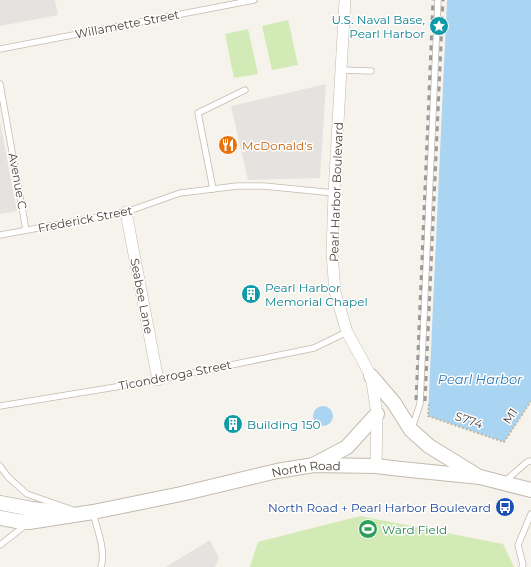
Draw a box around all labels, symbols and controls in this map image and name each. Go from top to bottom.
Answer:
street label: Willamette Street [74,7,181,41]
place label: U.S. Naval Base, Pearl Harbor [331,12,425,41]
place icon: U.S. Naval Base, Pearl Harbor [428,15,450,37]
street label: Pearl Harbor Boulevard [326,122,346,262]
restaurant icon: McDonald's [217,134,239,156]
place label: McDonald's [242,138,313,153]
street label: Avenue C [6,152,30,211]
street label: Frederick Street [36,202,134,236]
street label: Seabee Lane [127,257,157,335]
place label: Pearl Harbor Memorial Chapel [265,280,368,309]
building icon: Pearl Harbor Memorial Chapel [240,283,262,305]
street label: Ticonderoga Street [117,357,233,393]
water label: Pearl Harbor [438,371,523,387]
street label: M1 [499,405,521,427]
street label: S774 [453,408,485,432]
building icon: Building 150 [222,413,244,435]
place label: Building 150 [247,417,321,432]
street label: North Road [270,457,341,480]
bus stop icon: North Road + Pearl Harbor Boulevard [494,496,516,518]
place label: North Road + Pearl Harbor Boulevard [268,500,491,515]
sports icon: Ward Field [357,518,379,540]
place label: Ward Field [382,522,447,537]

